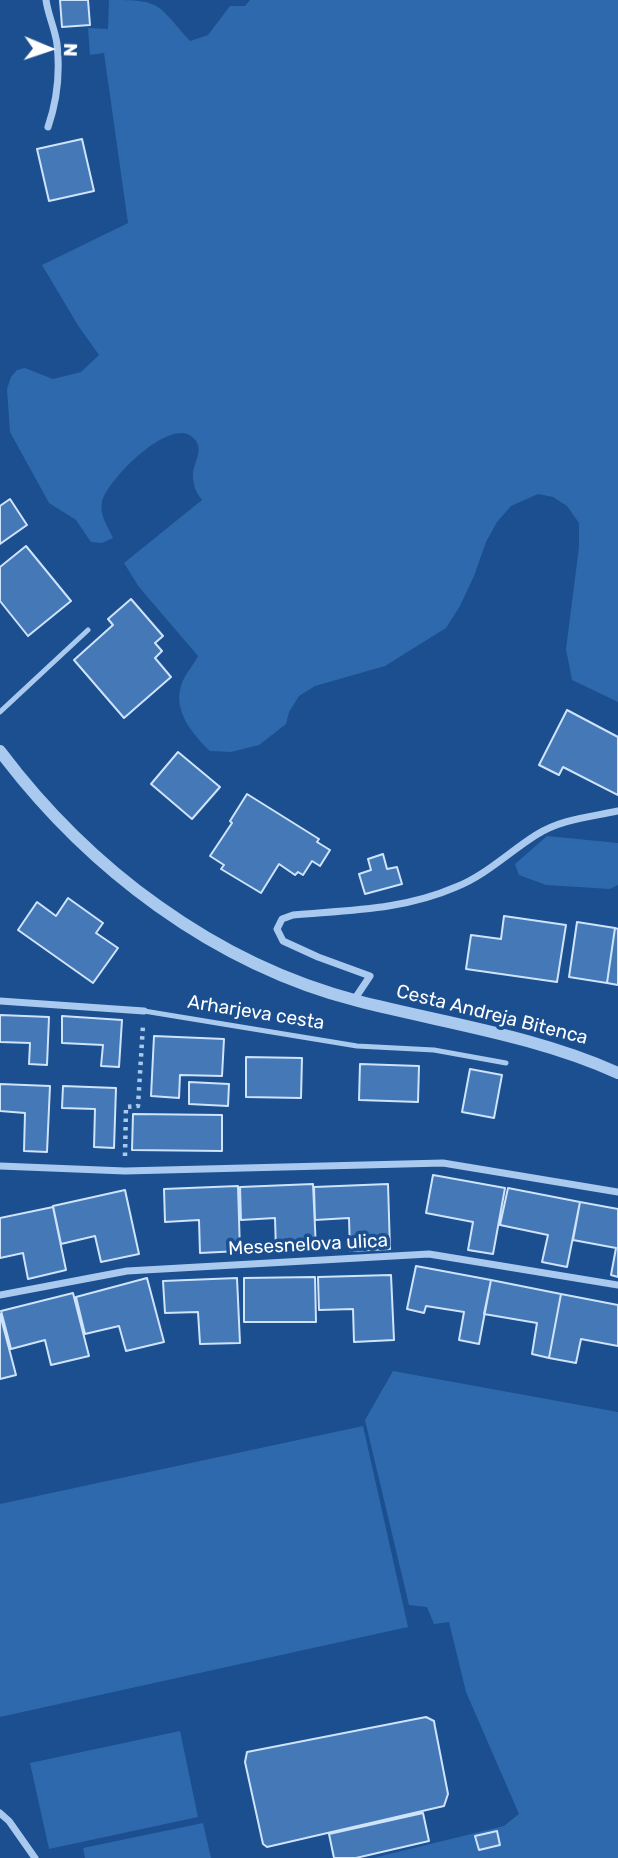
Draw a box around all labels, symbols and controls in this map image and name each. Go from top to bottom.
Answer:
north arrow [14,14,84,84]
text: N [59,43,82,57]
street label: Cesta Andreja Bitenca [394,980,590,1050]
street label: Arharjeva cesta [186,991,326,1035]
street label: Mesesnelova ulica [228,1229,388,1261]

